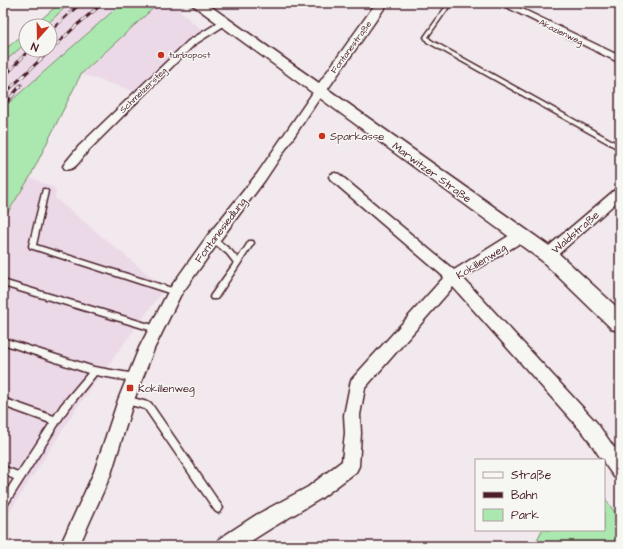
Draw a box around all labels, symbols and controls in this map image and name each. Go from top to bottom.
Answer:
street label: Akazienweg [536,16,585,49]
north arrow [18,18,58,58]
street label: Fontanestraße [328,18,375,76]
text: N [29,39,41,55]
place label: turbopost [169,49,211,62]
marker: turbopost [156,50,166,60]
street label: Schmelzersteg [117,64,170,116]
place label: Sparkasse [330,129,384,144]
marker: Sparkasse [317,131,327,141]
street label: Marwitzer Straße [389,139,474,206]
street label: Fontanesiedlung [191,194,251,267]
street label: Waldstraße [548,207,602,257]
street label: Kokillenweg [453,240,510,284]
place label: Kokillenweg [138,381,195,397]
marker: Kokillenweg [125,383,135,393]
legend [475,459,605,531]
text: Straße [511,467,552,484]
text: Bahn [511,487,538,504]
text: Park [511,507,539,524]

